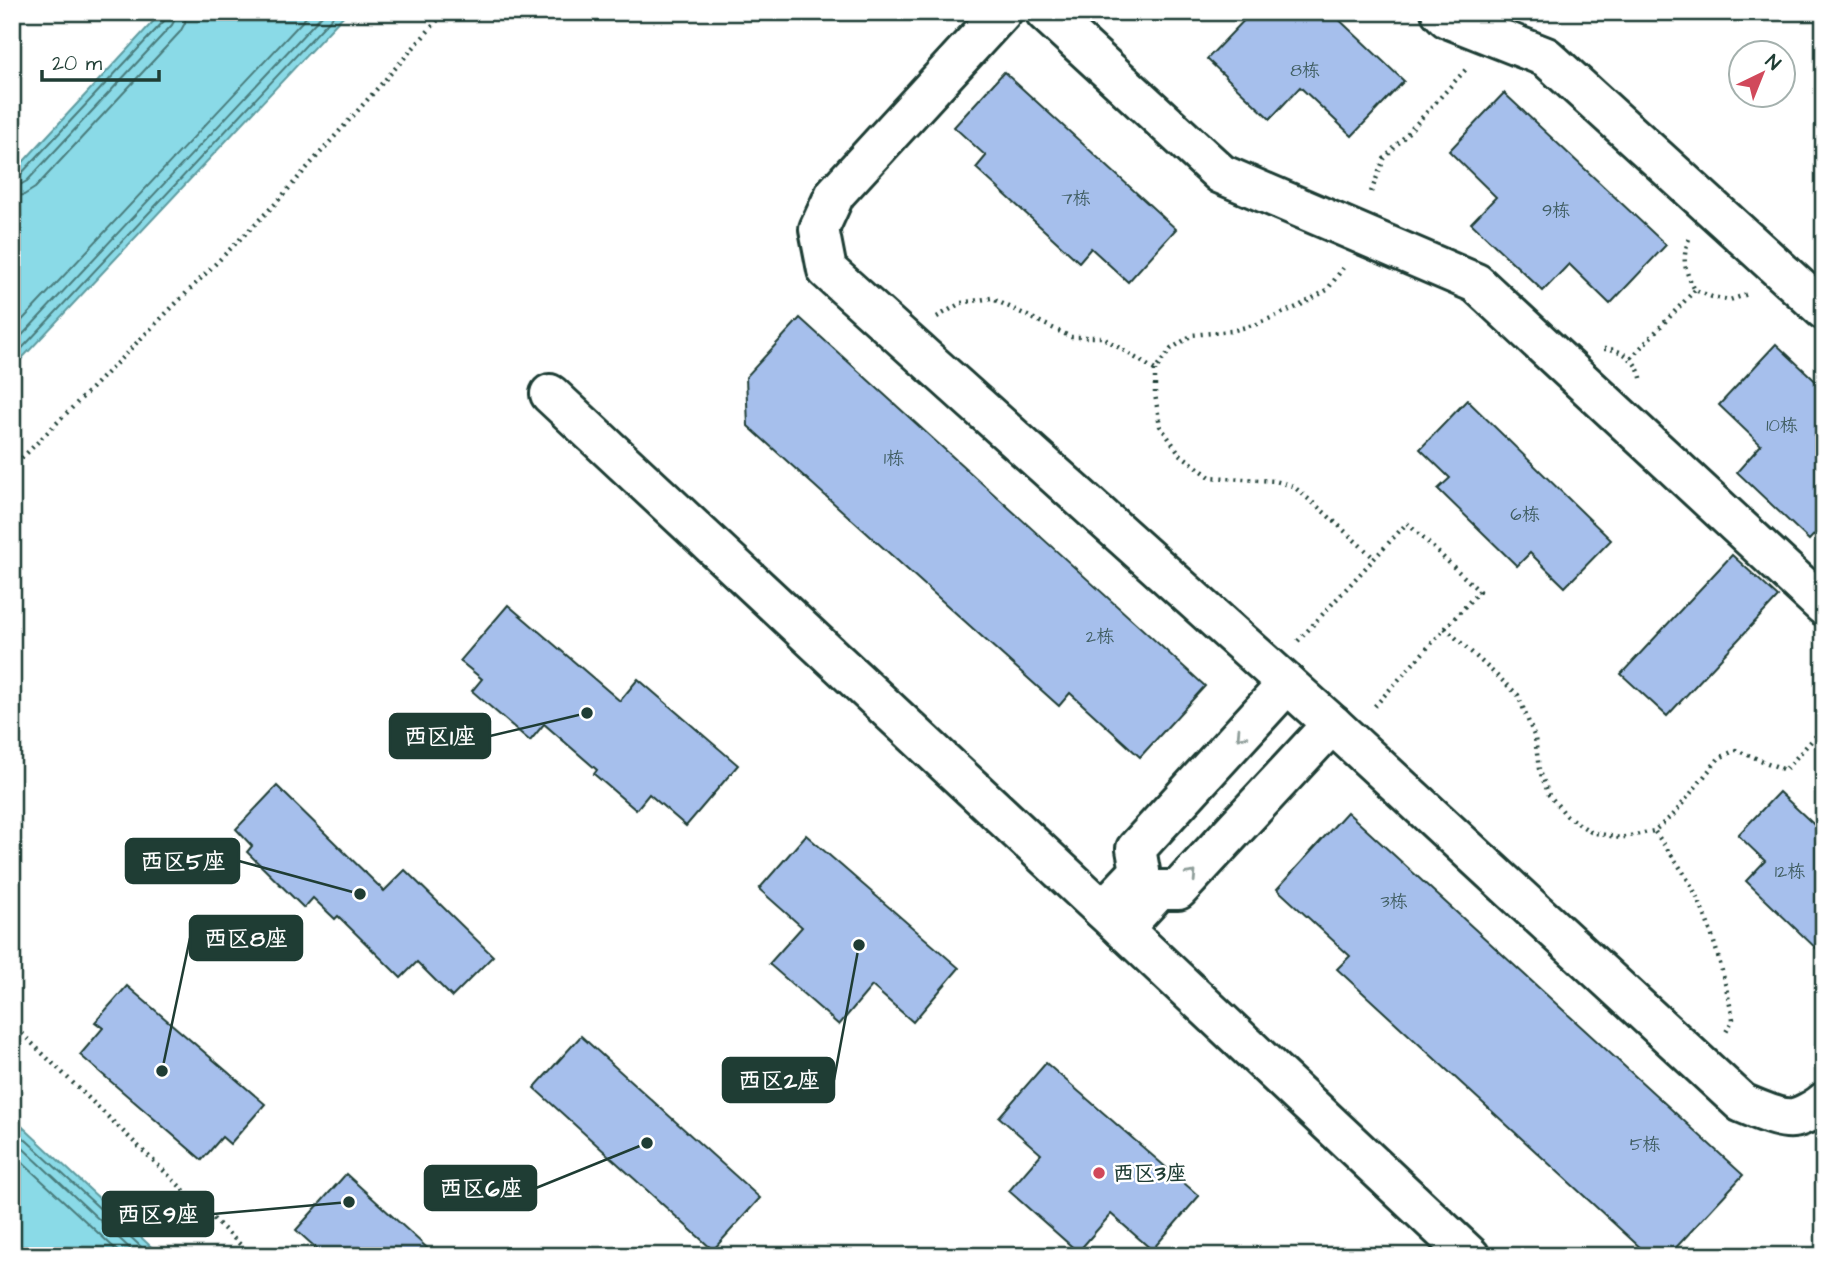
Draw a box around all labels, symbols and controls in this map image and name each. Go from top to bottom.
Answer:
scale bar [42,38,159,82]
north arrow [1728,38,1798,108]
text: 20 m [52,49,103,78]
text: N [1759,49,1786,77]
house number: 8栋 [1290,58,1320,83]
house number: 7栋 [1061,186,1091,211]
house number: 9栋 [1542,198,1570,223]
house number: 10栋 [1766,413,1798,438]
house number: 1栋 [884,446,904,471]
house number: 6栋 [1510,502,1540,527]
house number: 2栋 [1086,624,1114,649]
callout: 西区1座 [390,714,490,758]
text: 西区1座 [404,721,476,753]
one-way arrow [1237,727,1249,740]
callout: 西区5座 [126,839,239,883]
text: 西区5座 [140,846,226,878]
house number: 12栋 [1775,859,1805,884]
one-way arrow [1184,870,1197,883]
house number: 3栋 [1380,889,1408,914]
callout: 西区8座 [190,916,302,960]
text: 西区8座 [204,923,288,955]
callout: 西区2座 [723,1058,834,1102]
text: 西区2座 [738,1065,820,1097]
house number: 5栋 [1630,1132,1660,1157]
place label: 西区3座 [1113,1159,1187,1188]
marker: 西区3座 [1091,1165,1107,1181]
callout: 西区6座 [425,1166,536,1210]
text: 西区6座 [439,1173,523,1205]
callout: 西区9座 [103,1192,213,1236]
text: 西区9座 [117,1199,199,1231]

